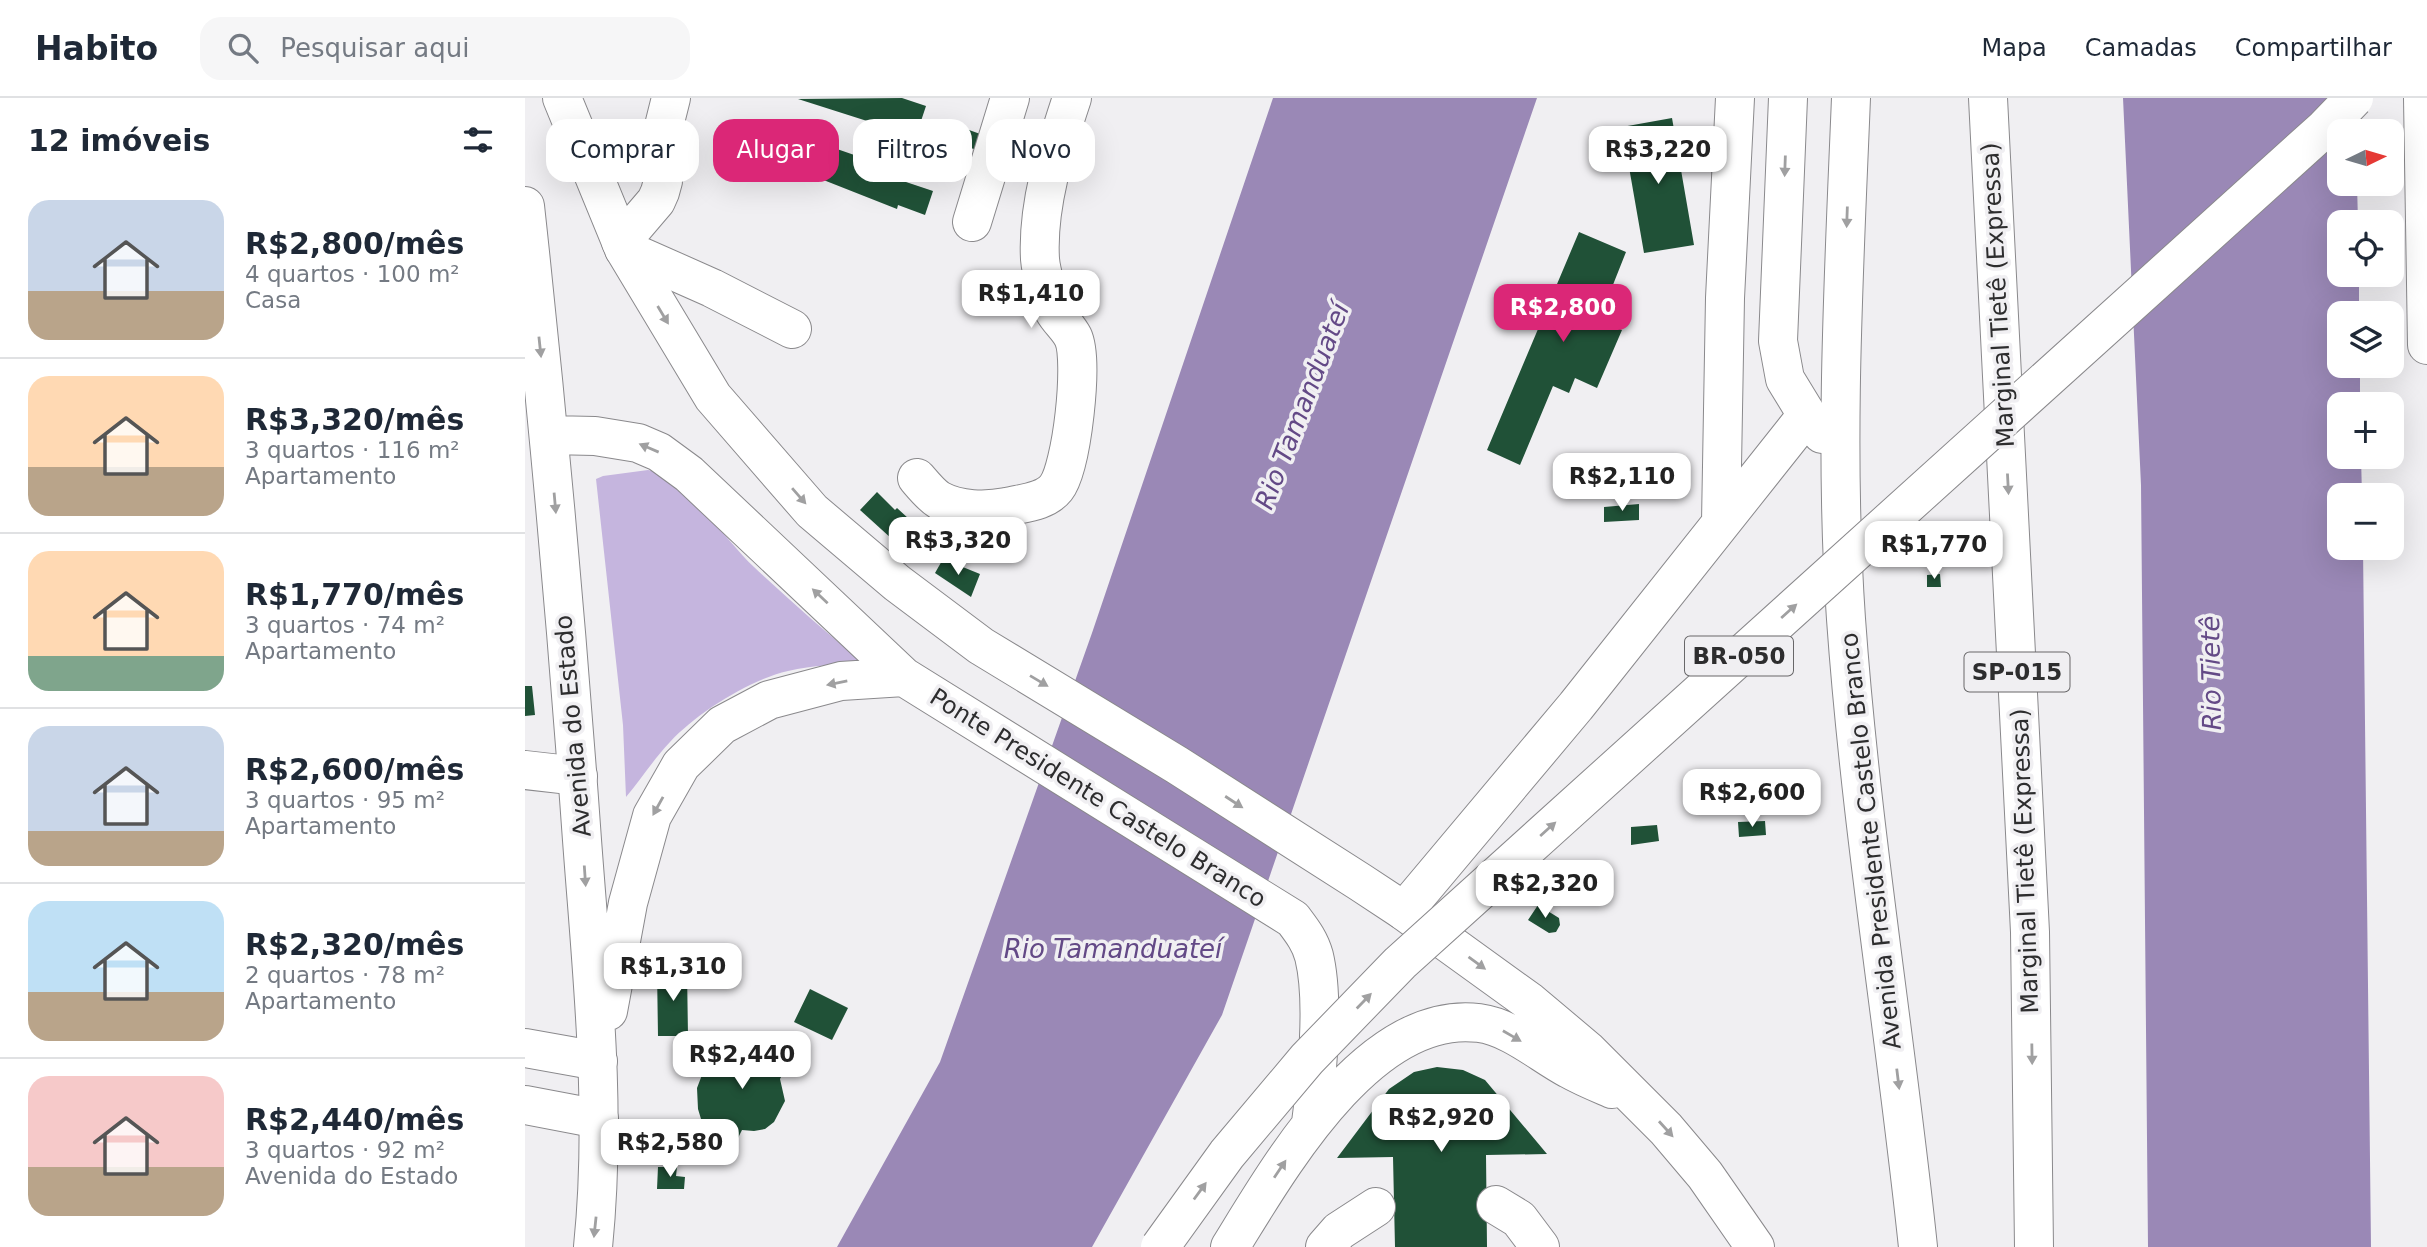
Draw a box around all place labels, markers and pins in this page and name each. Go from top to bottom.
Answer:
pin: R$3,220 [1593,126,1723,186]
pin: R$1,410 [966,271,1096,330]
pin: R$2,800 [1498,285,1628,344]
pin: R$2,110 [1557,454,1687,513]
pin: R$3,320 [893,518,1023,577]
pin: R$1,770 [1869,522,1999,581]
pin: R$2,600 [1687,770,1817,829]
pin: R$2,320 [1480,860,1610,920]
pin: R$1,310 [608,944,738,1003]
pin: R$2,440 [677,1032,807,1091]
pin: R$2,920 [1376,1094,1506,1154]
pin: R$2,580 [605,1119,735,1179]

